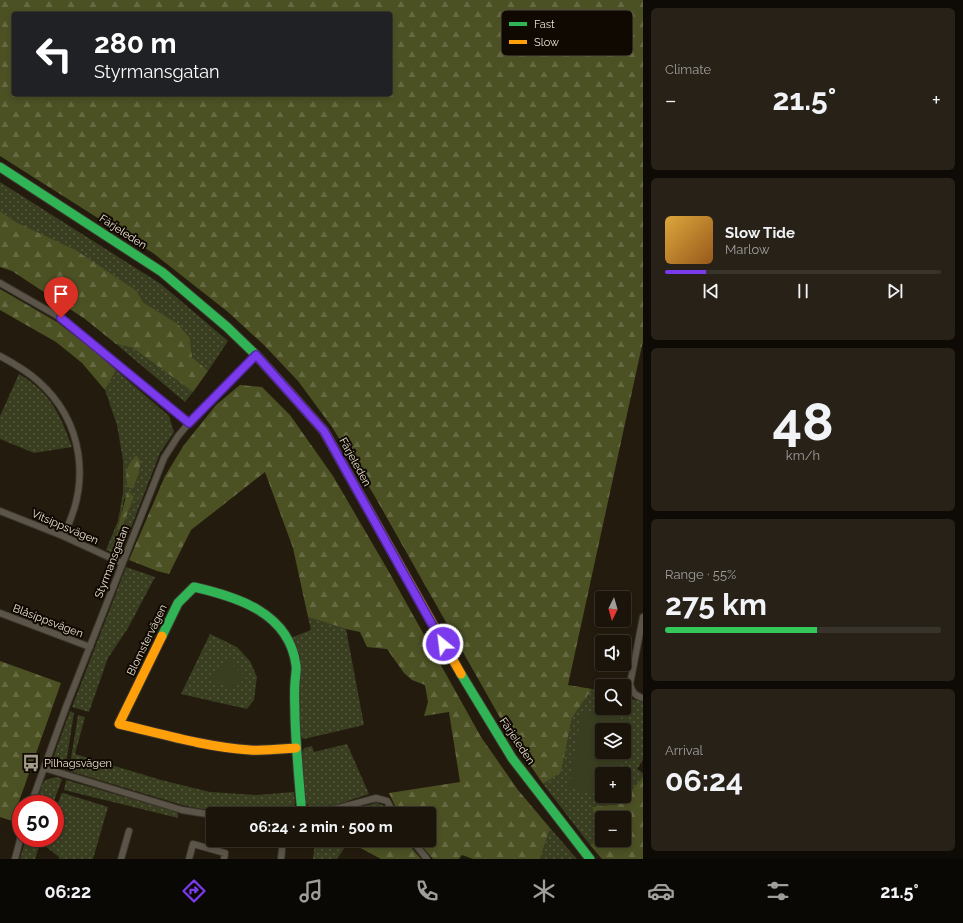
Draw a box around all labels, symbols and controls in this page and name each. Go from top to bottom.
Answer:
legend [501,10,633,56]
text: Fast [534,18,555,31]
text: 280 m [94,27,177,60]
icon: left [28,28,80,80]
text: Slow [534,36,559,49]
text: Styrmansgatan [94,61,220,82]
text: Climate [665,62,711,77]
text: 21.5° [773,82,836,117]
text: − [665,87,677,113]
text: + [932,87,941,113]
street label: Färjeleden [97,212,149,252]
text: Slow Tide [725,224,795,242]
text: Marlow [725,242,770,257]
pin [44,277,78,318]
icon: previous [700,280,722,302]
icon: pause [792,280,814,302]
icon: next [884,280,906,302]
icon: arrive [50,283,72,305]
text: 48 [772,391,834,452]
street label: Färjeleden [336,435,374,489]
text: km/h [786,448,820,463]
street label: Vitsippsvägen [30,507,100,547]
street label: Styrmansgatan [92,524,132,600]
text: Range · 55% [665,567,736,582]
text: 275 km [665,587,767,622]
north arrow [595,591,631,627]
map controls [595,591,631,847]
street label: Blåsippsvägen [11,602,85,640]
street label: Blomstervägen [124,602,170,678]
position arrow [422,623,464,665]
button: sound [595,635,631,671]
button: search [595,679,631,715]
street label: Färjeleden [497,715,537,767]
button: layers [595,723,631,759]
text: Arrival [665,743,703,758]
bus stop icon: Pilhagsvägen [21,753,41,773]
place label: Pilhagsvägen [44,757,112,770]
text: 06:24 [665,763,743,798]
button: + [595,767,631,803]
speed limit sign: 50 [12,795,64,847]
button: − [595,811,631,847]
text: 06:24 · 2 min · 500 m [249,818,393,836]
icon: directions [180,877,208,905]
icon: music [297,877,325,905]
icon: phone [413,877,441,905]
icon: climate [530,877,558,905]
icon: car [647,877,675,905]
icon: filters [764,877,792,905]
text: 06:22 [44,881,91,902]
text: 21.5° [880,881,919,902]

